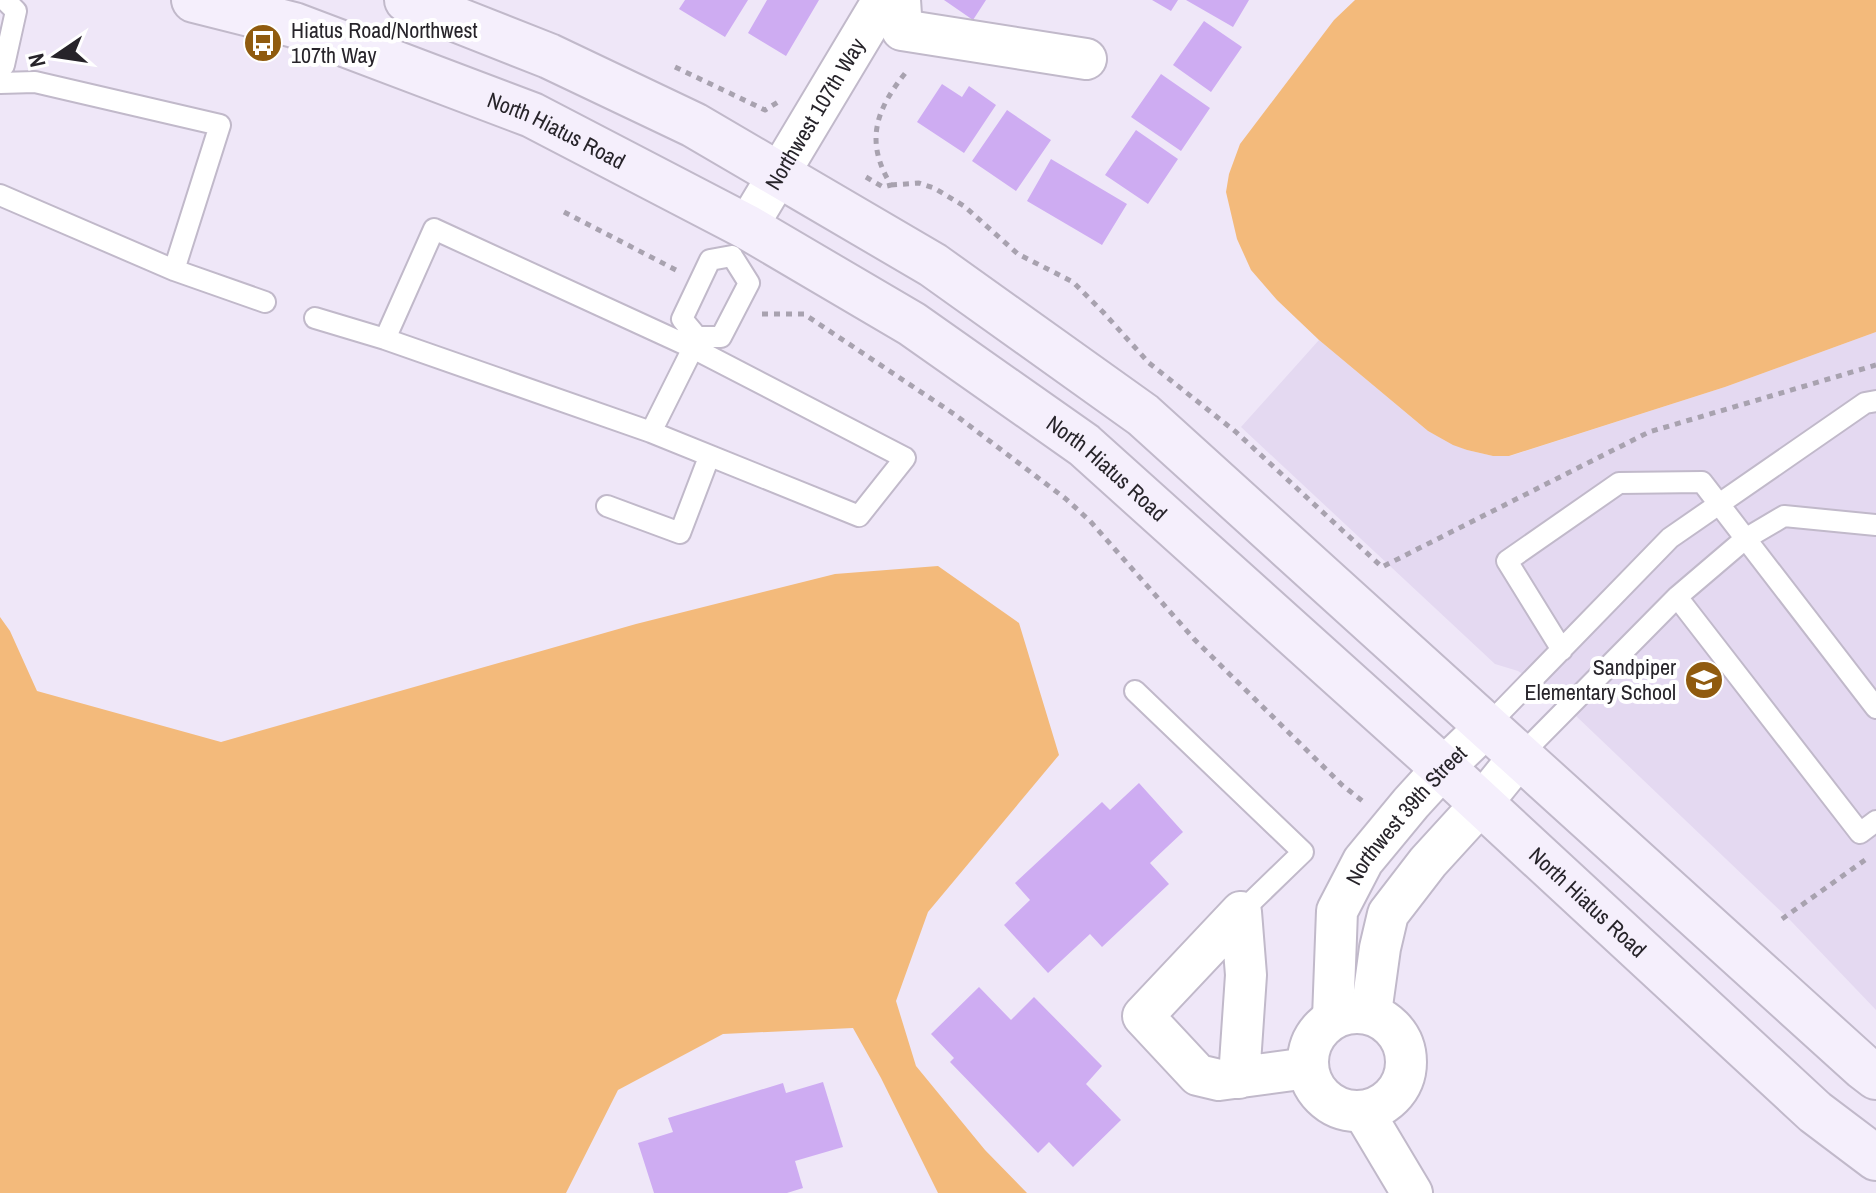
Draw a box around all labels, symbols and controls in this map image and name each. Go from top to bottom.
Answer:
place label: Hiatus Road/Northwest 107th Way [291,15,478,70]
north arrow [16,16,96,96]
bus stop icon: Hiatus Road/Northwest 107th Way [242,22,284,64]
street label: Northwest 107th Way [758,32,872,195]
text: N [20,51,53,70]
street label: North Hiatus Road [483,85,631,176]
street label: North Hiatus Road [1041,408,1174,528]
place label: Sandpiper Elementary School [1525,652,1676,707]
school or university icon: Sandpiper Elementary School [1683,659,1725,701]
street label: Northwest 39th Street [1338,738,1473,890]
street label: North Hiatus Road [1523,840,1653,964]

